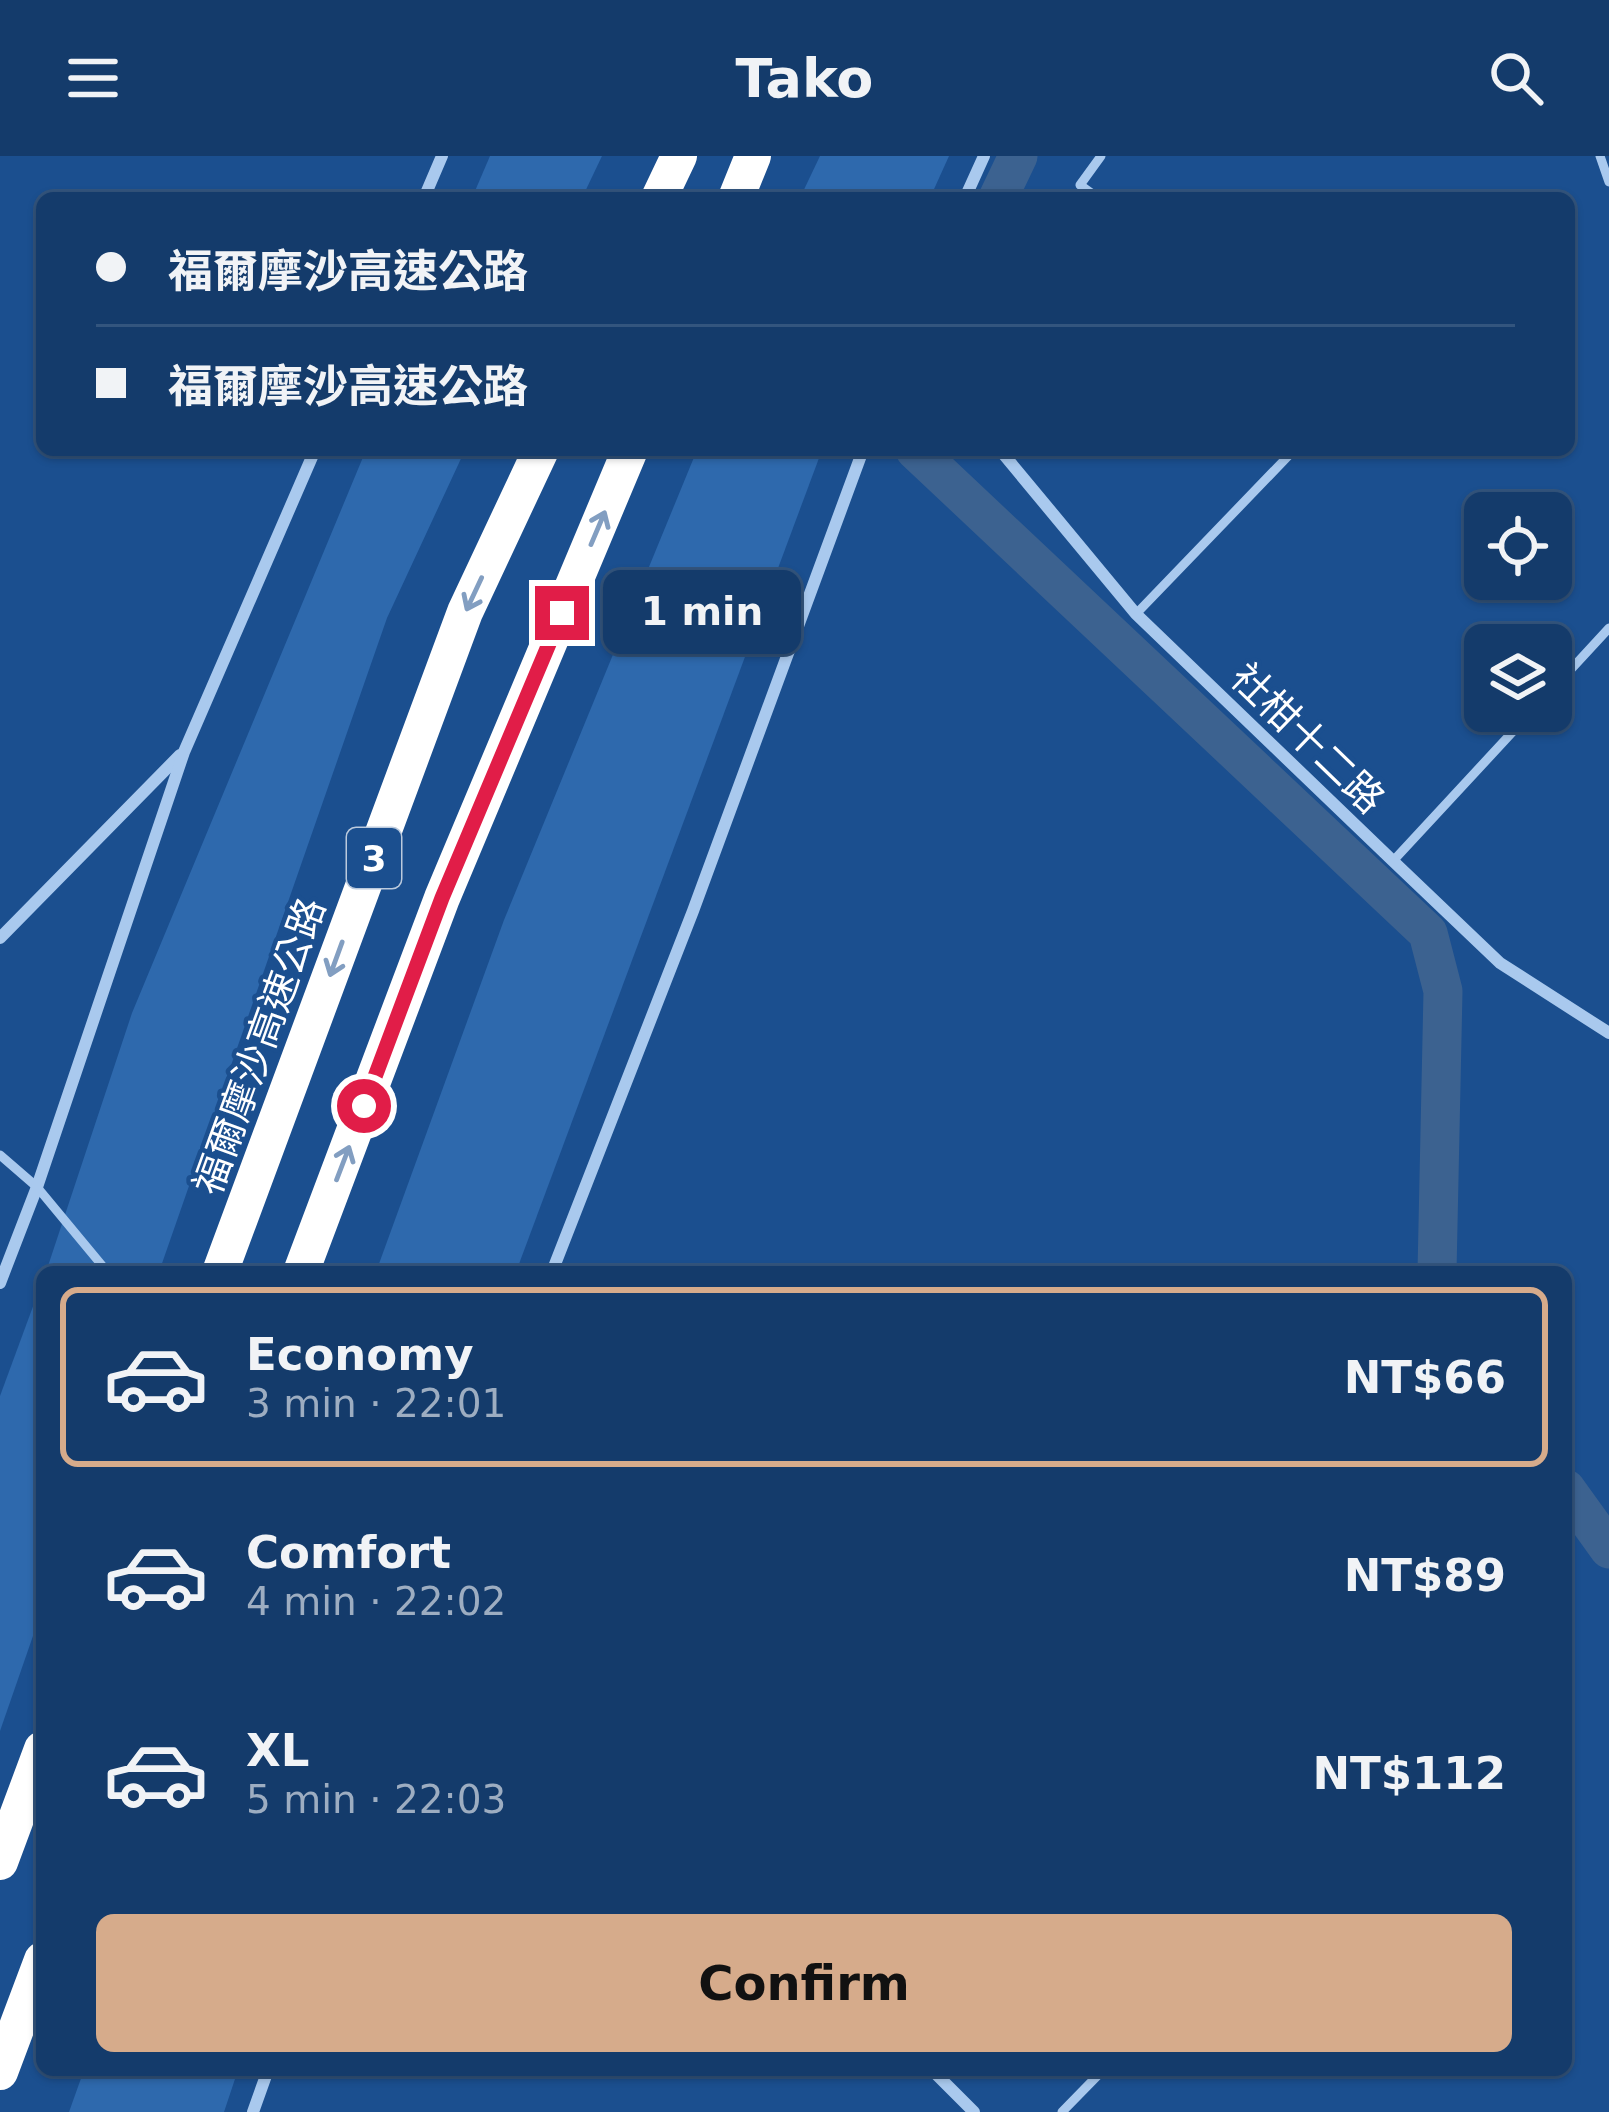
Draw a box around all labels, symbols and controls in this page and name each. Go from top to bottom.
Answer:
icon: menu [60,45,126,111]
icon: search [1483,45,1549,111]
text: Tako [736,47,873,110]
text: 福爾摩沙高速公路 [168,245,528,298]
text: 福爾摩沙高速公路 [168,360,528,413]
map controls [1464,492,1572,732]
button: locate [1464,492,1572,600]
one-way arrow [588,511,610,547]
callout: 1 min [604,571,802,655]
one-way arrow [461,575,483,611]
route end [535,586,589,640]
text: 1 min [641,589,763,634]
button: layers [1464,624,1572,732]
street label: 社柑十二路 [1222,654,1393,822]
road number: 3 [347,828,401,888]
street label: 福爾摩沙高速公路 [185,892,334,1200]
one-way arrow [324,940,345,977]
route start [337,1079,391,1133]
one-way arrow [333,1145,355,1182]
icon: car [102,1323,210,1431]
text: Economy [246,1328,474,1381]
text: NT$66 [1344,1351,1506,1404]
text: 3 min · 22:01 [246,1381,506,1426]
icon: car [102,1521,210,1629]
text: Comfort [246,1526,451,1579]
text: NT$89 [1344,1549,1506,1602]
text: 4 min · 22:02 [246,1579,506,1624]
icon: car [102,1719,210,1827]
text: XL [246,1724,309,1777]
text: NT$112 [1312,1747,1506,1800]
text: 5 min · 22:03 [246,1777,506,1822]
button: Confirm [96,1914,1512,2052]

